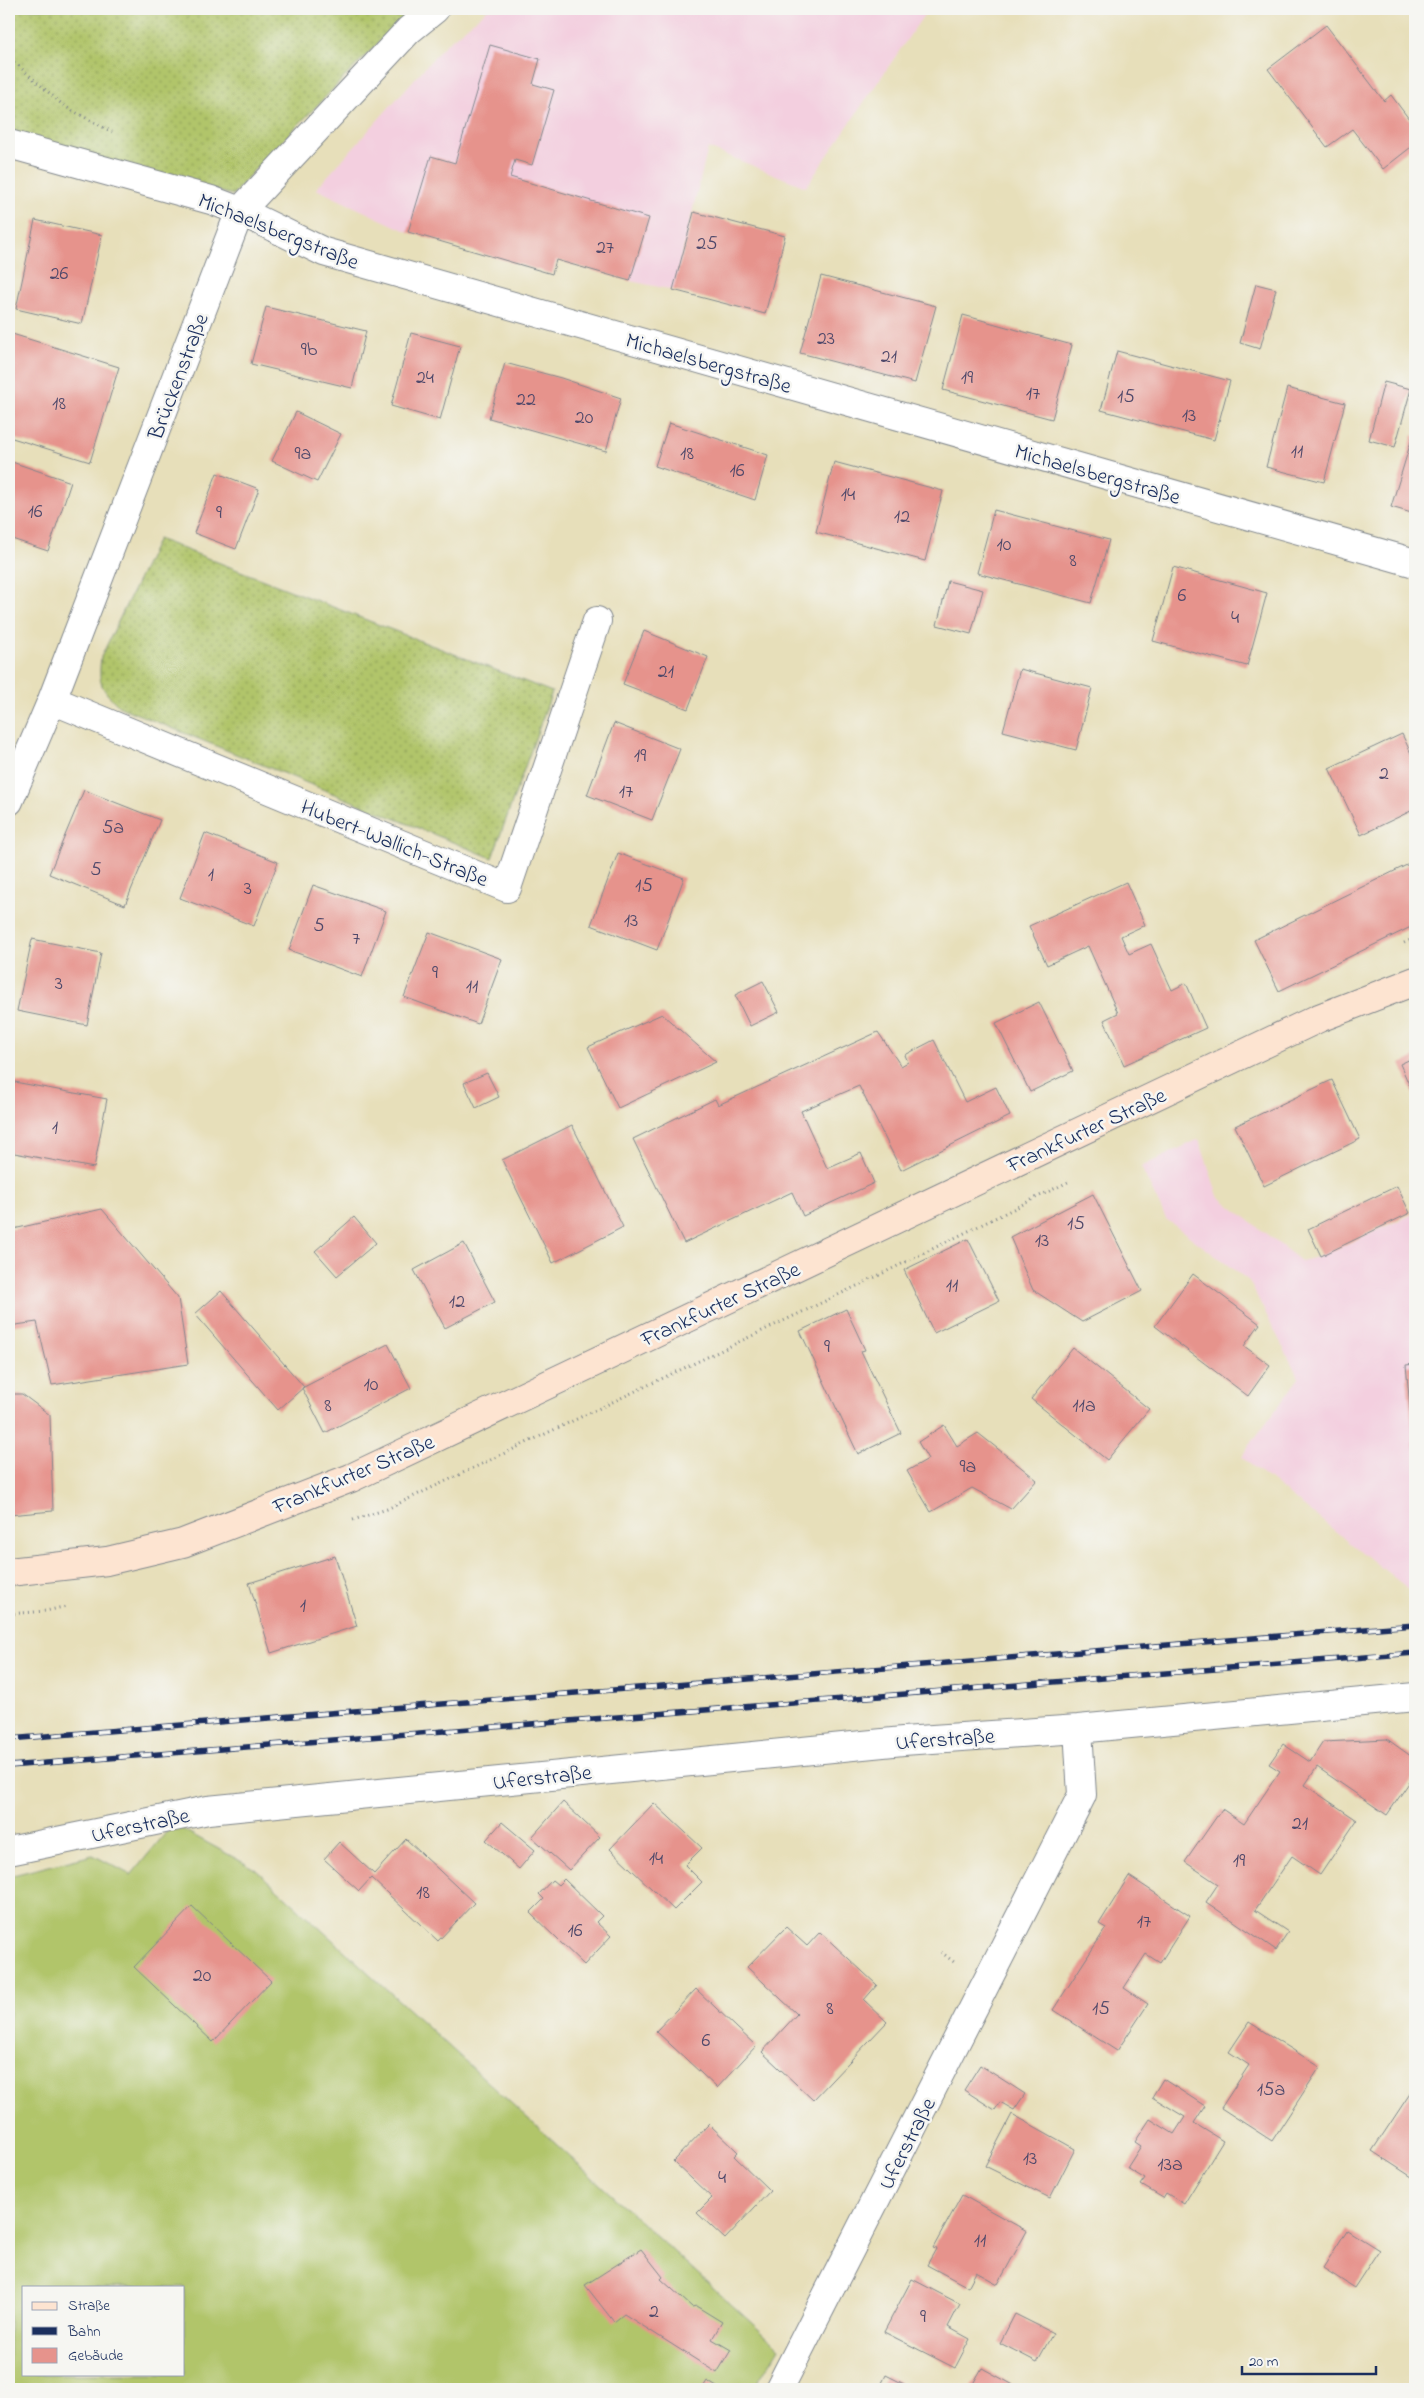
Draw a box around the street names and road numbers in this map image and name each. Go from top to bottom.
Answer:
street label: Michaelsbergstraße [192,186,363,281]
street label: Brückenstraße [141,309,219,446]
street label: Michaelsbergstraße [621,326,795,405]
street label: Michaelsbergstraße [1010,437,1184,516]
street label: Hubert-Wallich-Straße [295,793,493,897]
street label: Frankfurter Straße [1001,1081,1172,1183]
street label: Frankfurter Straße [635,1255,806,1357]
street label: Frankfurter Straße [268,1427,440,1525]
street label: Uferstraße [894,1722,996,1760]
street label: Uferstraße [491,1758,594,1800]
street label: Uferstraße [89,1801,193,1853]
street label: Uferstraße [872,2093,946,2196]

